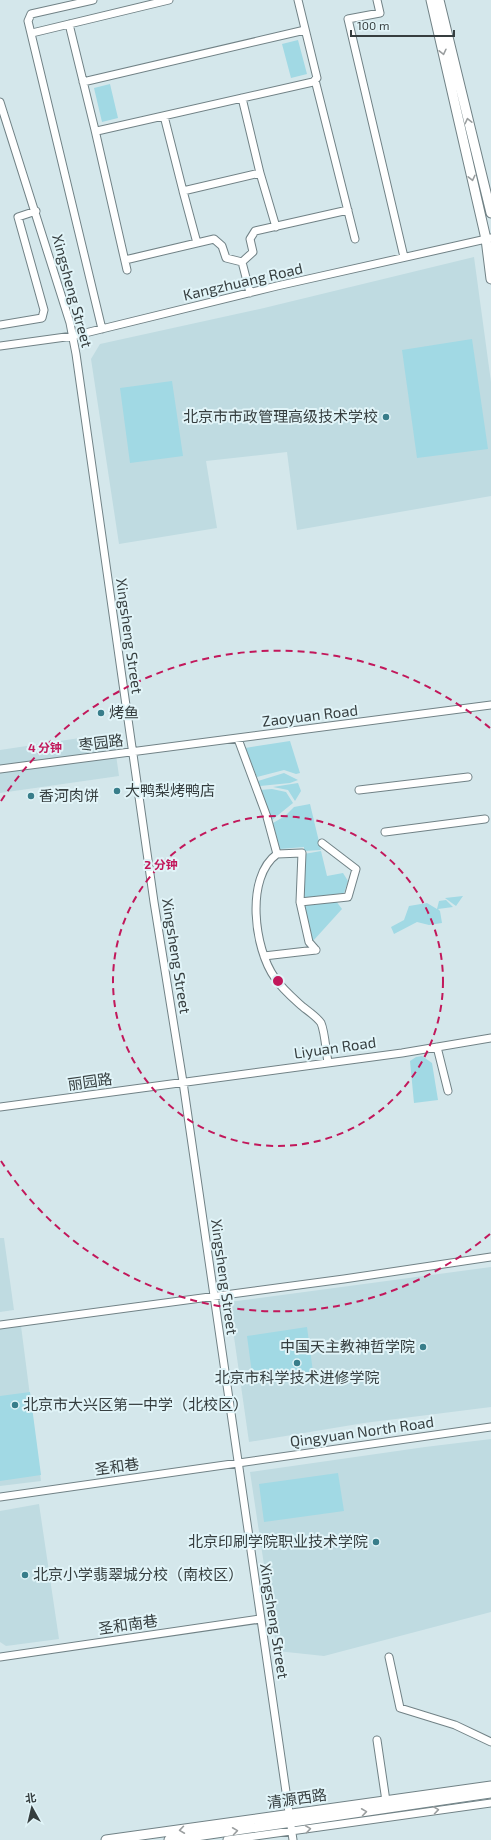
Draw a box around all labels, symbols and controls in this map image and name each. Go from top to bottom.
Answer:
scale bar [351,12,454,38]
text: 100 m [357,18,389,32]
one-way arrow [438,48,446,55]
one-way arrow [465,117,473,124]
one-way arrow [468,175,476,181]
street label: Xingsheng Street [49,232,97,350]
street label: Kangzhuang Road [181,258,304,304]
place label: 北京市市政管理高级技术学校 [183,407,378,425]
marker: 北京市市政管理高级技术学校 [381,412,391,422]
street label: Xingsheng Street [113,577,147,695]
street label: Zaoyuan Road [261,700,359,730]
place label: 烤鱼 [109,703,139,721]
marker: 烤鱼 [96,708,106,718]
street label: 枣园路 [77,730,124,754]
text: 4 分钟 [28,740,62,754]
place label: 大鸭梨烤鸭店 [125,781,215,799]
place label: 香河肉饼 [39,786,99,804]
marker: 大鸭梨烤鸭店 [112,786,122,796]
marker: 香河肉饼 [26,791,36,801]
text: 2 分钟 [144,857,178,871]
street label: Xingsheng Street [159,897,195,1015]
centre of rings [271,974,285,988]
street label: Liyuan Road [293,1032,377,1062]
street label: 丽园路 [66,1069,113,1093]
street label: Xingsheng Street [208,1218,242,1336]
place label: 中国天主教神哲学院 [280,1337,415,1355]
marker: 中国天主教神哲学院 [418,1342,428,1352]
marker: 北京市科学技术进修学院 [292,1358,302,1368]
place label: 北京市科学技术进修学院 [214,1368,380,1386]
place label: 北京市大兴区第一中学（北校区） [23,1395,248,1413]
marker: 北京市大兴区第一中学（北校区） [10,1400,20,1410]
street label: Qingyuan North Road [289,1412,435,1451]
street label: 圣和巷 [93,1454,140,1478]
place label: 北京印刷学院职业技术学院 [188,1532,368,1550]
marker: 北京印刷学院职业技术学院 [371,1537,381,1547]
street label: Xingsheng Street [257,1562,293,1680]
place label: 北京小学翡翠城分校（南校区） [33,1565,243,1583]
marker: 北京小学翡翠城分校（南校区） [20,1570,30,1580]
street label: 圣和南巷 [97,1611,159,1637]
street label: 清源西路 [266,1785,328,1811]
north arrow [12,1788,52,1828]
text: 北 [24,1790,37,1805]
one-way arrow [433,1806,439,1815]
one-way arrow [361,1808,367,1817]
one-way arrow [178,1825,185,1834]
one-way arrow [305,1825,311,1834]
one-way arrow [232,1827,239,1836]

